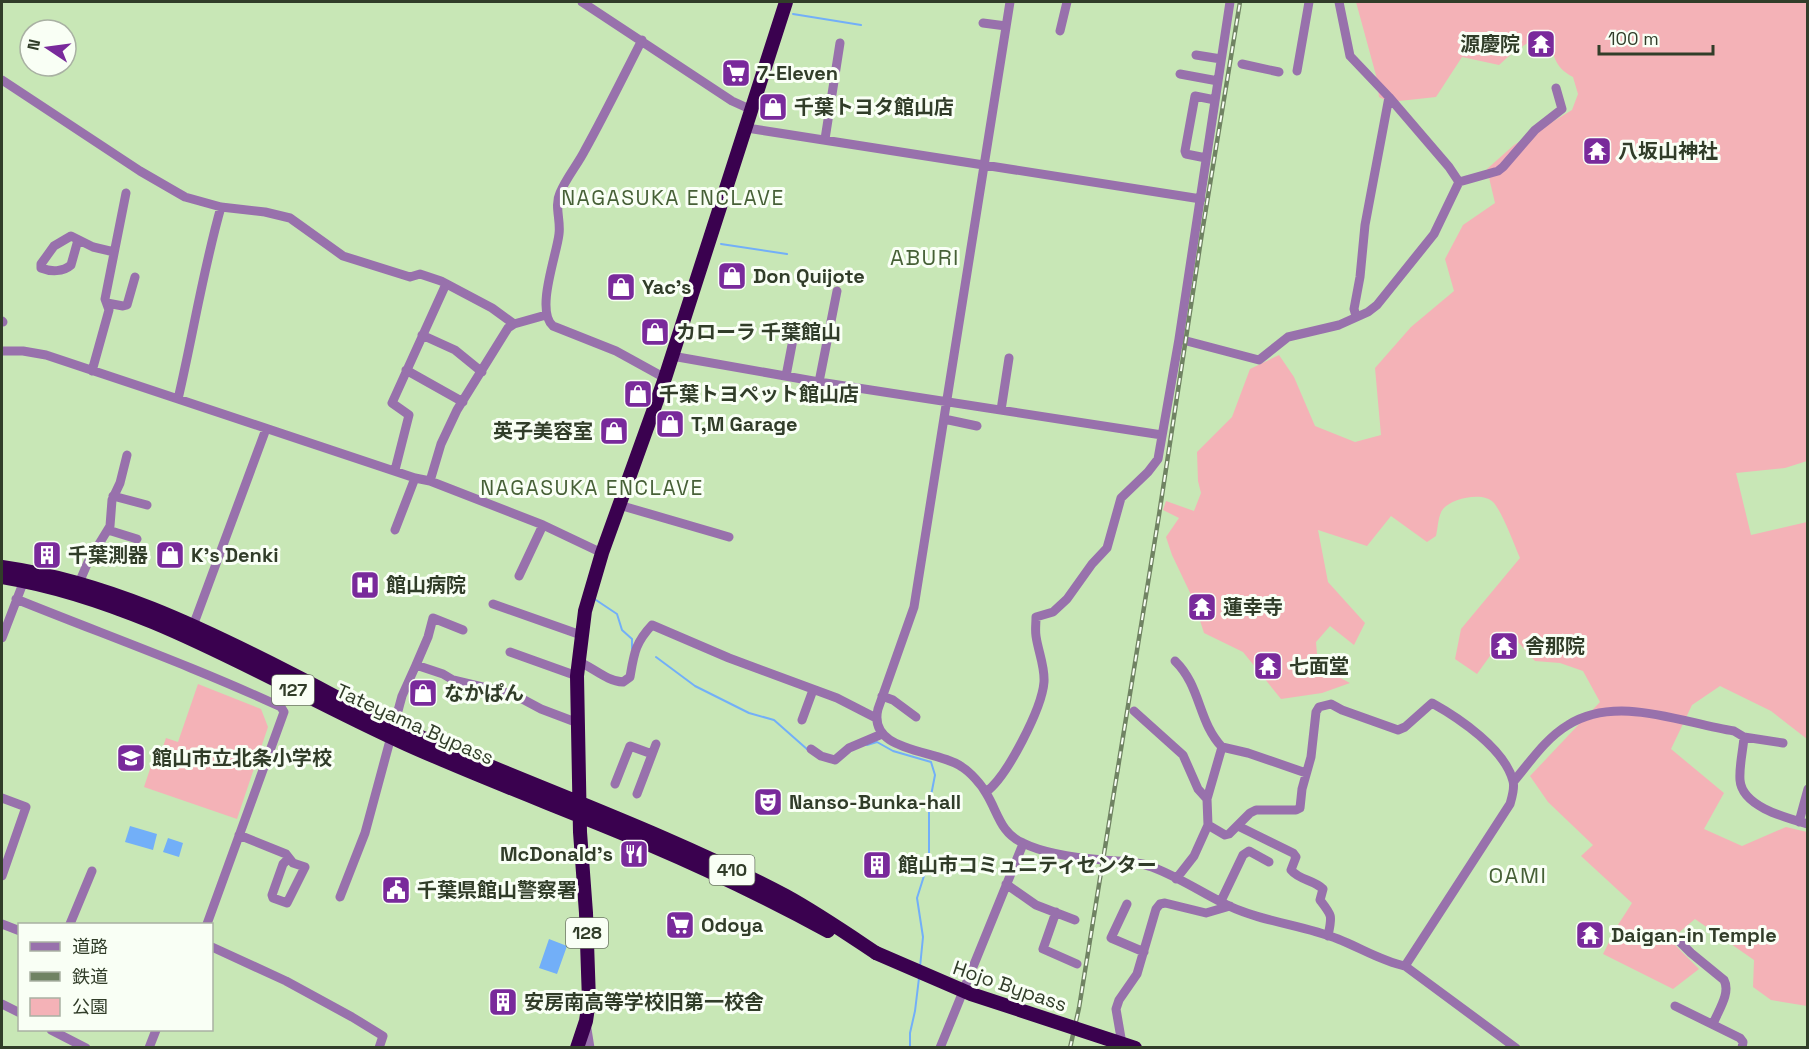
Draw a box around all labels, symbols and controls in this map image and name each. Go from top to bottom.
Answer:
north arrow [18,18,78,78]
scale bar [1599,18,1713,56]
text: 100 m [1608,27,1659,50]
temple icon: 源慶院 [1525,28,1557,60]
place label: 源慶院 [1460,31,1520,57]
text: N [22,37,45,52]
supermarket icon: 7-Eleven [720,57,752,89]
place label: 7-Eleven [757,60,838,86]
shop icon: 千葉トヨタ館山店 [757,91,789,123]
place label: 千葉トヨタ館山店 [794,94,954,120]
temple icon: 八坂山神社 [1581,135,1613,167]
place label: 八坂山神社 [1618,138,1718,164]
district label: NAGASUKA ENCLAVE [561,184,785,211]
district label: ABURI [890,243,960,271]
shop icon: Don Quijote [716,260,748,292]
place label: Don Quijote [753,263,865,289]
shop icon: Yac's [605,271,637,303]
place label: Yac's [642,274,692,300]
shop icon: カローラ 千葉館山 [639,316,671,348]
place label: カローラ 千葉館山 [676,319,841,345]
shop icon: 千葉トヨペット館山店 [622,378,654,410]
place label: 千葉トヨペット館山店 [659,381,859,407]
shop icon: T,M Garage [654,408,686,440]
place label: T,M Garage [691,411,798,437]
shop icon: 英子美容室 [598,415,630,447]
place label: 英子美容室 [493,418,593,444]
district label: NAGASUKA ENCLAVE [480,474,704,501]
building icon: 千葉測器 [31,539,63,571]
shop icon: K's Denki [154,539,186,571]
place label: 千葉測器 [68,542,148,568]
place label: K's Denki [191,542,279,568]
hospital icon: 館山病院 [349,569,381,601]
place label: 館山病院 [386,572,466,598]
temple icon: 蓮幸寺 [1186,591,1218,623]
place label: 蓮幸寺 [1223,594,1283,620]
temple icon: 舎那院 [1488,630,1520,662]
place label: 舎那院 [1525,633,1585,659]
temple icon: 七面堂 [1252,650,1284,682]
place label: 七面堂 [1289,653,1349,679]
road number: 127 [272,675,314,705]
shop icon: なかぱん [407,677,439,709]
street label: Tateyama Bypass [332,678,498,770]
place label: なかぱん [444,680,524,706]
school or university icon: 館山市立北条小学校 [115,742,147,774]
place label: 館山市立北条小学校 [152,745,332,771]
theatre icon: Nanso-Bunka-hall [752,786,784,818]
place label: Nanso-Bunka-hall [789,789,961,815]
restaurant icon: McDonald's [618,838,650,870]
place label: McDonald's [500,841,613,867]
building icon: 館山市コミュニティセンター [861,849,893,881]
place label: 館山市コミュニティセンター [898,852,1157,878]
road number: 410 [710,855,754,885]
district label: OAMI [1489,861,1547,889]
public building icon: 千葉県館山警察署 [380,874,412,906]
place label: 千葉県館山警察署 [417,877,577,903]
supermarket icon: Odoya [664,909,696,941]
place label: Odoya [701,912,764,938]
road number: 128 [566,918,608,948]
temple icon: Daigan-in Temple [1574,919,1606,951]
place label: Daigan-in Temple [1611,922,1777,948]
legend [18,923,213,1031]
text: 道路 [72,935,108,958]
street label: Hojo Bypass [950,954,1070,1018]
text: 鉄道 [72,965,108,988]
building icon: 安房南高等学校旧第一校舎 [487,986,519,1018]
place label: 安房南高等学校旧第一校舎 [524,989,764,1015]
text: 公園 [72,995,108,1018]

